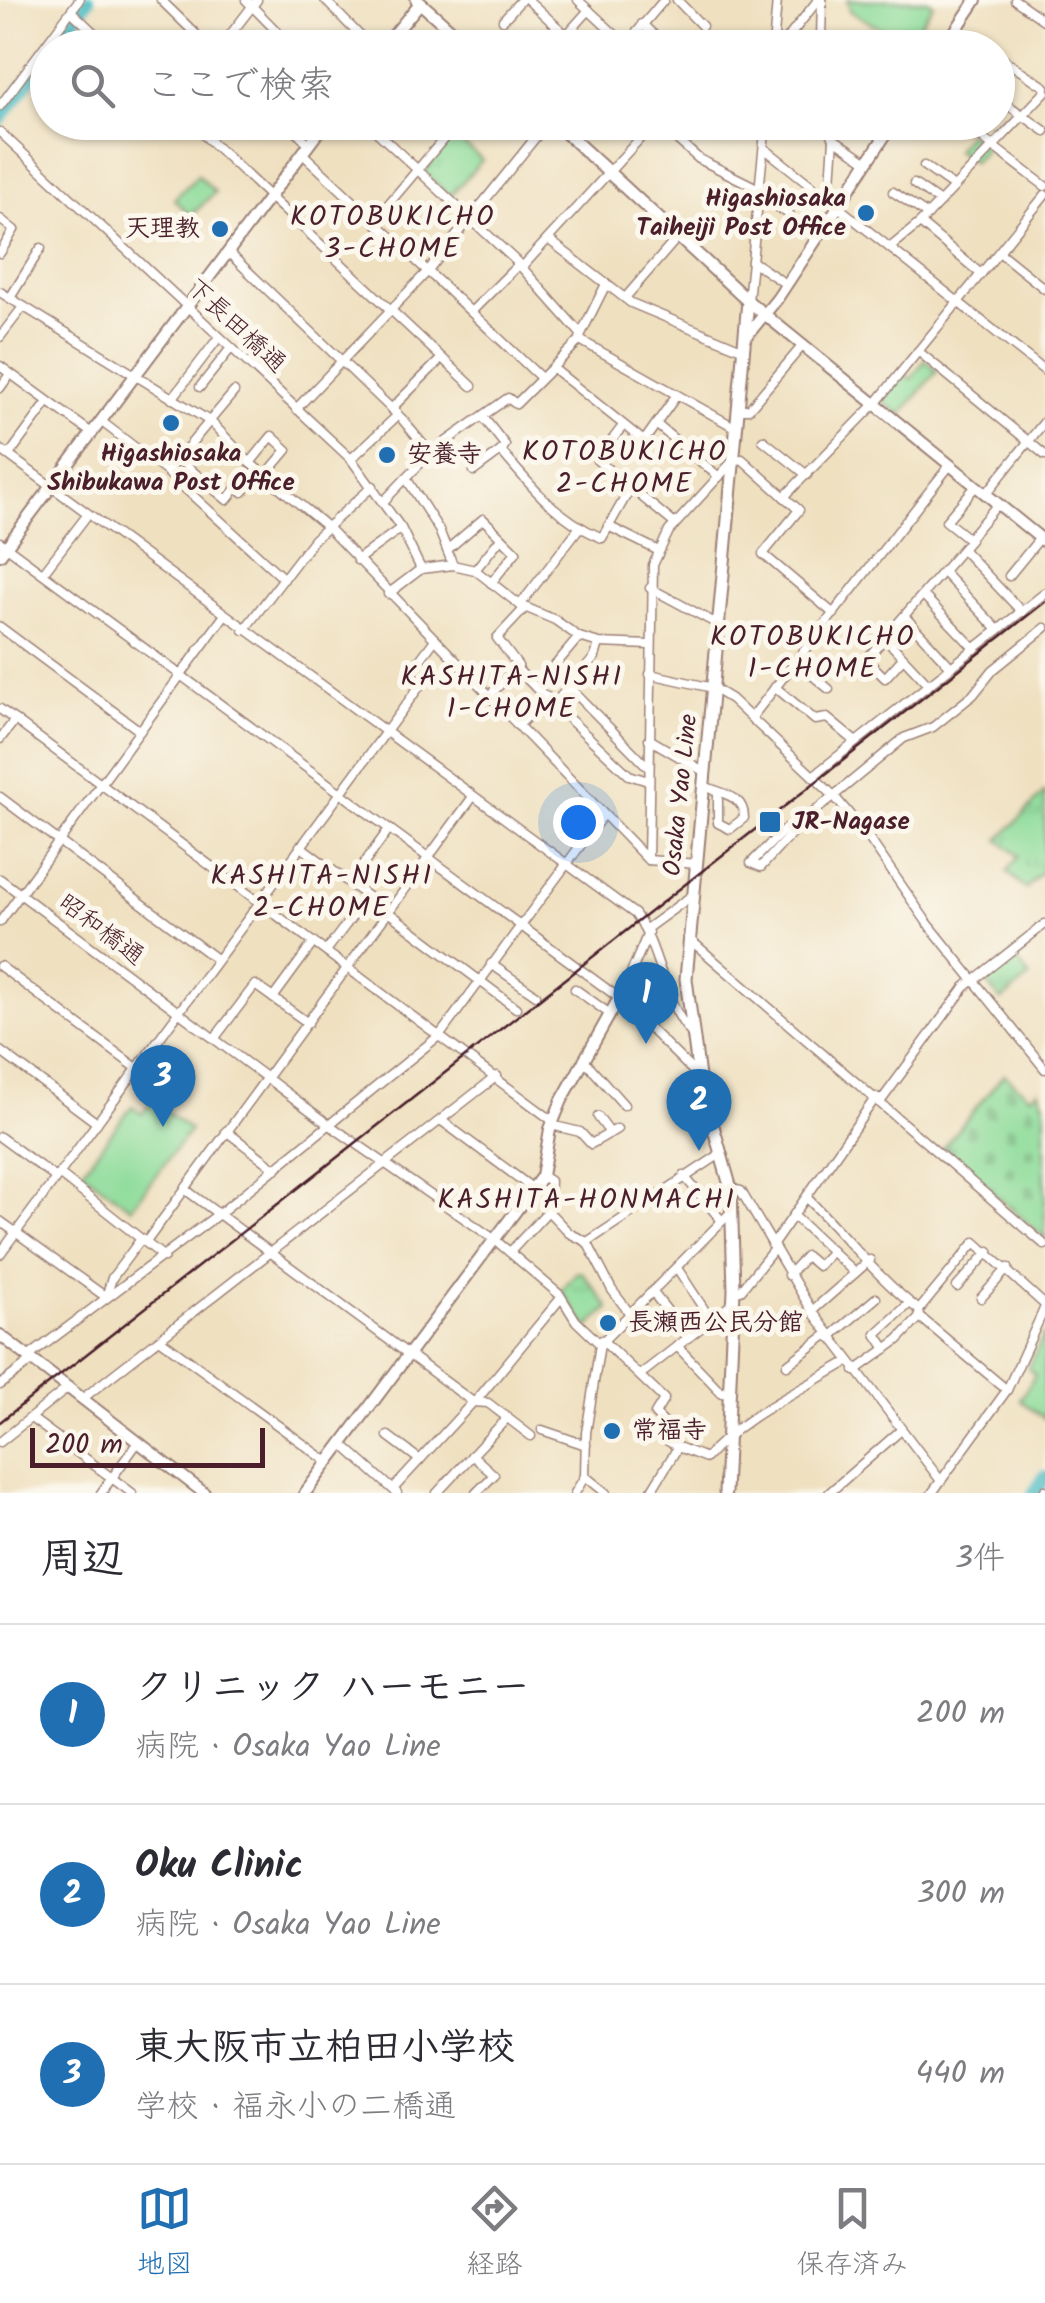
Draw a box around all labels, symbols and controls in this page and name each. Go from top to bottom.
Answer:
search box [30,30,1015,140]
text: ここで検索 [145,57,335,117]
icon: search [65,58,120,113]
place label: Higashiosaka Taiheiji Post Office [636,179,846,248]
district label: KOTOBUKICHO 3-CHOME [290,195,496,272]
marker: Higashiosaka Taiheiji Post Office [855,202,877,224]
place label: 天理教 [125,209,200,249]
marker: 天理教 [209,218,231,240]
street label: 下長田橋通 [177,269,295,383]
marker: Higashiosaka Shibukawa Post Office [160,412,182,434]
district label: KOTOBUKICHO 2-CHOME [522,430,728,507]
place label: Higashiosaka Shibukawa Post Office [47,434,295,503]
place label: 安養寺 [407,435,482,475]
marker: 安養寺 [376,444,398,466]
district label: KOTOBUKICHO 1-CHOME [710,615,916,692]
district label: KASHITA-NISHI 1-CHOME [400,655,624,732]
street label: Osaka Yao Line [653,712,709,878]
your location [553,797,604,848]
place label: JR-Nagase [792,802,910,842]
marker: JR-Nagase [757,809,783,835]
district label: KASHITA-NISHI 2-CHOME [210,854,434,931]
street label: 昭和橋通 [49,884,153,976]
pin: 1 [614,962,678,1044]
pin: 3 [130,1044,196,1127]
pin: 2 [666,1068,732,1151]
district label: KASHITA-HONMACHI [438,1178,736,1223]
place label: 長瀬西公民分館 [628,1303,803,1343]
marker: 長瀬西公民分館 [597,1312,619,1334]
place label: 常福寺 [632,1411,707,1451]
marker: 常福寺 [601,1420,623,1442]
scale bar [30,1423,265,1468]
text: 200 m [45,1423,123,1468]
text: 周辺 [40,1527,124,1594]
text: 3件 [955,1534,1005,1585]
text: クリニック ハーモニー [135,1659,530,1719]
text: 1 [68,1689,77,1740]
text: 200 m [916,1689,1005,1740]
text: 病院 · Osaka Yao Line [135,1722,441,1773]
text: Oku Clinic [135,1837,303,1897]
text: 2 [63,1869,82,1920]
text: 300 m [916,1869,1005,1920]
text: 病院 · Osaka Yao Line [135,1900,441,1951]
text: 東大阪市立柏田小学校 [135,2019,515,2079]
text: 3 [64,2049,81,2100]
text: 440 m [915,2049,1005,2100]
text: 学校 · 福永小の二橋通 [135,2082,456,2133]
tab: 地図 [137,2181,193,2288]
tab: 経路 [466,2181,522,2288]
tab: 保存済み [796,2181,908,2288]

